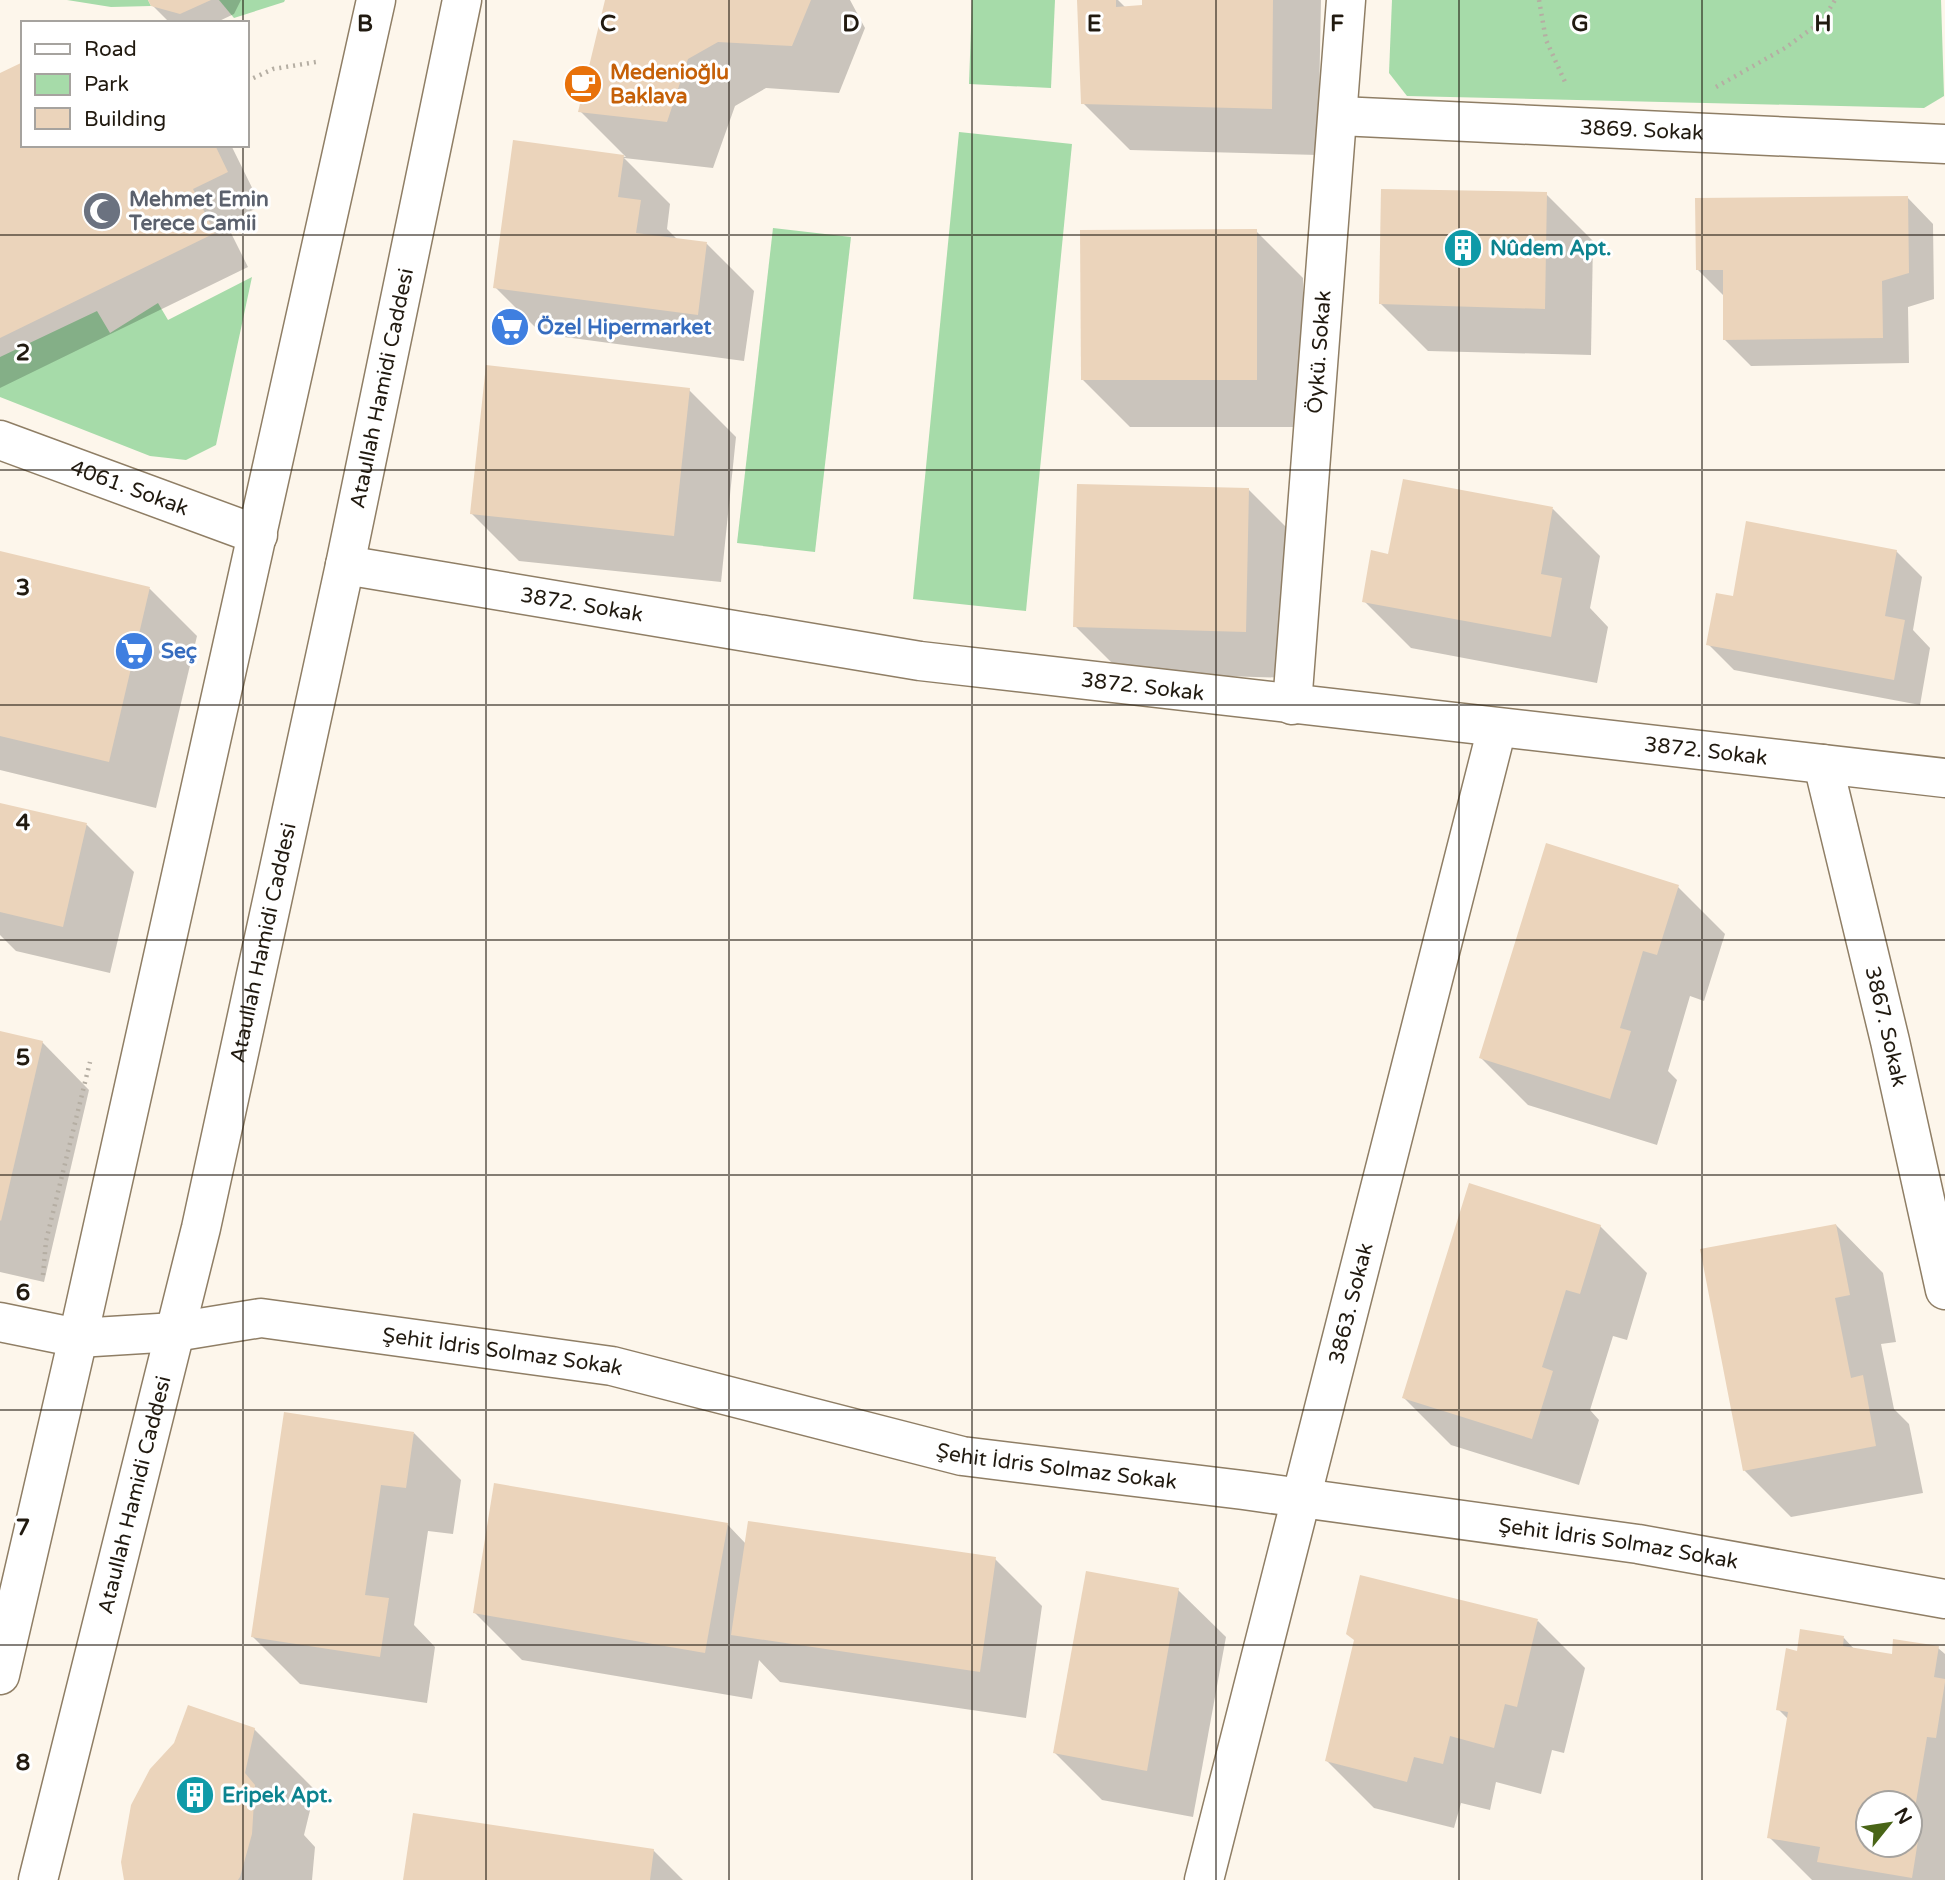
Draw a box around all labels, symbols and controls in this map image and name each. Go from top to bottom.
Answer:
text: B [357,10,373,38]
text: C [600,10,616,38]
text: D [842,10,860,38]
text: E [1087,10,1101,38]
text: F [1330,10,1344,38]
text: G [1571,10,1589,38]
text: H [1814,10,1832,38]
legend [21,21,248,147]
text: Road [84,37,137,62]
place label: Medenioğlu Baklava [610,60,729,109]
cafe icon: Medenioğlu Baklava [562,63,604,105]
text: Park [84,72,129,97]
text: Building [84,107,166,132]
street label: 3869. Sokak [1579,115,1704,145]
place label: Mehmet Emin Terece Camii [128,187,269,236]
mosque icon: Mehmet Emin Terece Camii [81,190,123,232]
building icon: Nûdem Apt. [1442,227,1484,269]
place label: Nûdem Apt. [1490,236,1611,261]
street label: Ataullah Hamidi Caddesi [345,266,419,511]
street label: Öykü. Sokak [1302,289,1336,415]
supermarket icon: Özel Hipermarket [489,306,531,348]
place label: Özel Hipermarket [537,315,711,340]
text: 2 [16,339,30,367]
street label: 4061. Sokak [67,455,192,521]
text: 3 [16,574,30,602]
street label: 3872. Sokak [519,582,645,627]
supermarket icon: Seç [113,630,155,672]
place label: Seç [161,639,197,664]
street label: 3872. Sokak [1080,667,1206,706]
street label: 3872. Sokak [1643,731,1769,770]
text: 4 [16,809,31,837]
street label: Ataullah Hamidi Caddesi [225,821,301,1065]
street label: 3867. Sokak [1860,964,1912,1089]
text: 5 [16,1044,30,1072]
street label: 3863. Sokak [1323,1240,1378,1367]
text: 6 [16,1279,30,1307]
street label: Şehit İdris Solmaz Sokak [381,1322,626,1381]
street label: Ataullah Hamidi Caddesi [92,1373,176,1617]
street label: Şehit İdris Solmaz Sokak [934,1437,1178,1494]
street label: Şehit İdris Solmaz Sokak [1497,1513,1740,1574]
text: 7 [16,1514,30,1542]
text: 8 [16,1749,30,1777]
building icon: Eripek Apt. [174,1774,216,1816]
place label: Eripek Apt. [222,1783,333,1808]
north arrow [1854,1789,1924,1859]
text: N [1890,1804,1916,1828]

